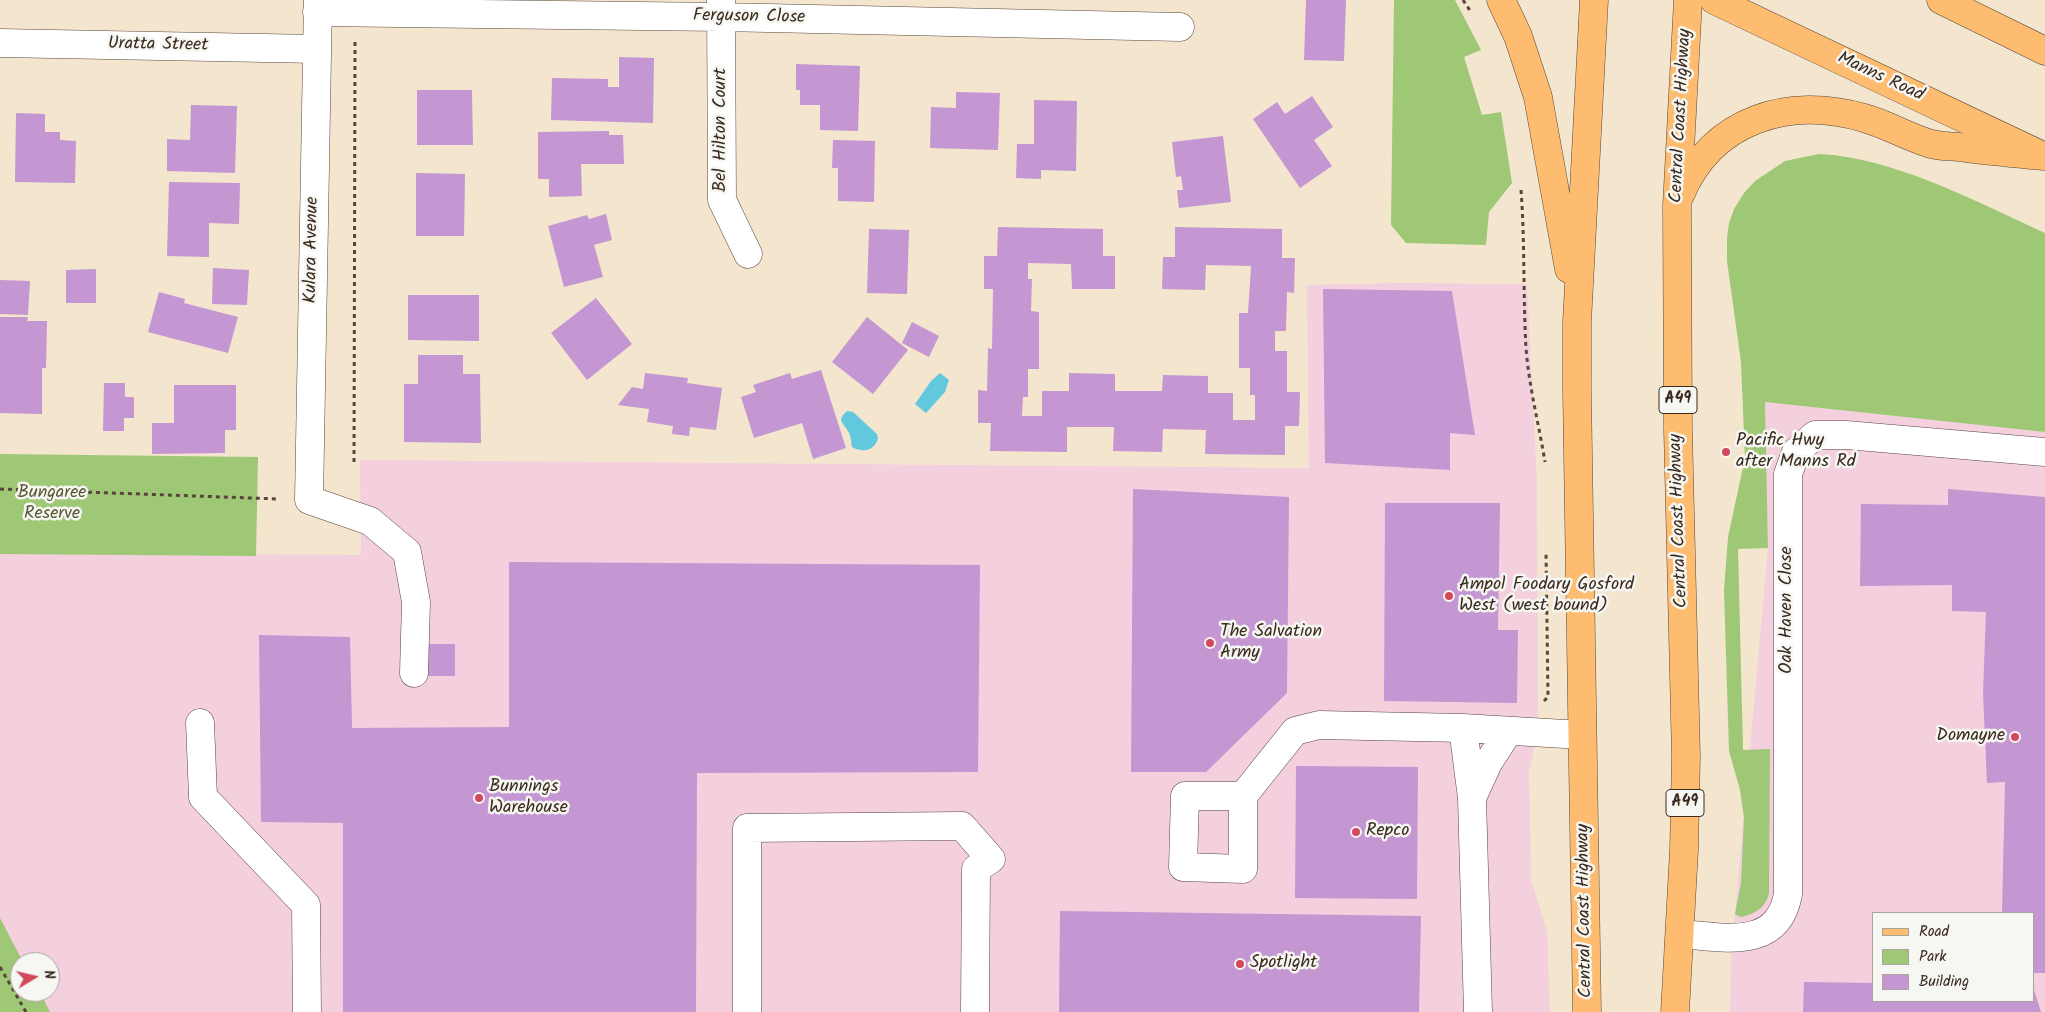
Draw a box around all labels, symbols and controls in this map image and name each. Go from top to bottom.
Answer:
street label: Ferguson Close [693,6,805,30]
street label: Central Coast Highway [1667,28,1697,204]
street label: Uratta Street [108,34,208,58]
street label: Manns Road [1833,49,1927,107]
street label: Bel Hilton Court [711,68,733,192]
street label: Kulara Avenue [301,196,325,304]
road number: A49 [1659,386,1697,414]
place label: Pacific Hwy after Manns Rd [1736,431,1856,474]
street label: Central Coast Highway [1666,434,1694,608]
marker: Pacific Hwy after Manns Rd [1720,446,1732,458]
park label: Bungaree Reserve [18,483,86,526]
street label: Oak Haven Close [1777,546,1799,674]
place label: Ampol Foodary Gosford West (west bound) [1459,575,1634,618]
marker: Ampol Foodary Gosford West (west bound) [1443,590,1455,602]
place label: The Salvation Army [1220,622,1322,664]
marker: The Salvation Army [1204,637,1216,649]
place label: Domayne [1936,726,2005,748]
marker: Domayne [2009,731,2021,743]
place label: Bunnings Warehouse [489,777,568,820]
road number: A49 [1666,790,1704,816]
marker: Bunnings Warehouse [473,792,485,804]
place label: Repco [1366,821,1409,843]
street label: Central Coast Highway [1574,824,1598,998]
marker: Repco [1350,826,1362,838]
legend [1872,912,2035,1002]
text: Road [1919,920,1949,944]
text: Park [1919,945,1946,969]
north arrow [10,952,60,1002]
place label: Spotlight [1250,953,1317,975]
marker: Spotlight [1234,958,1246,970]
text: N [37,969,60,981]
text: Building [1919,970,1969,994]

